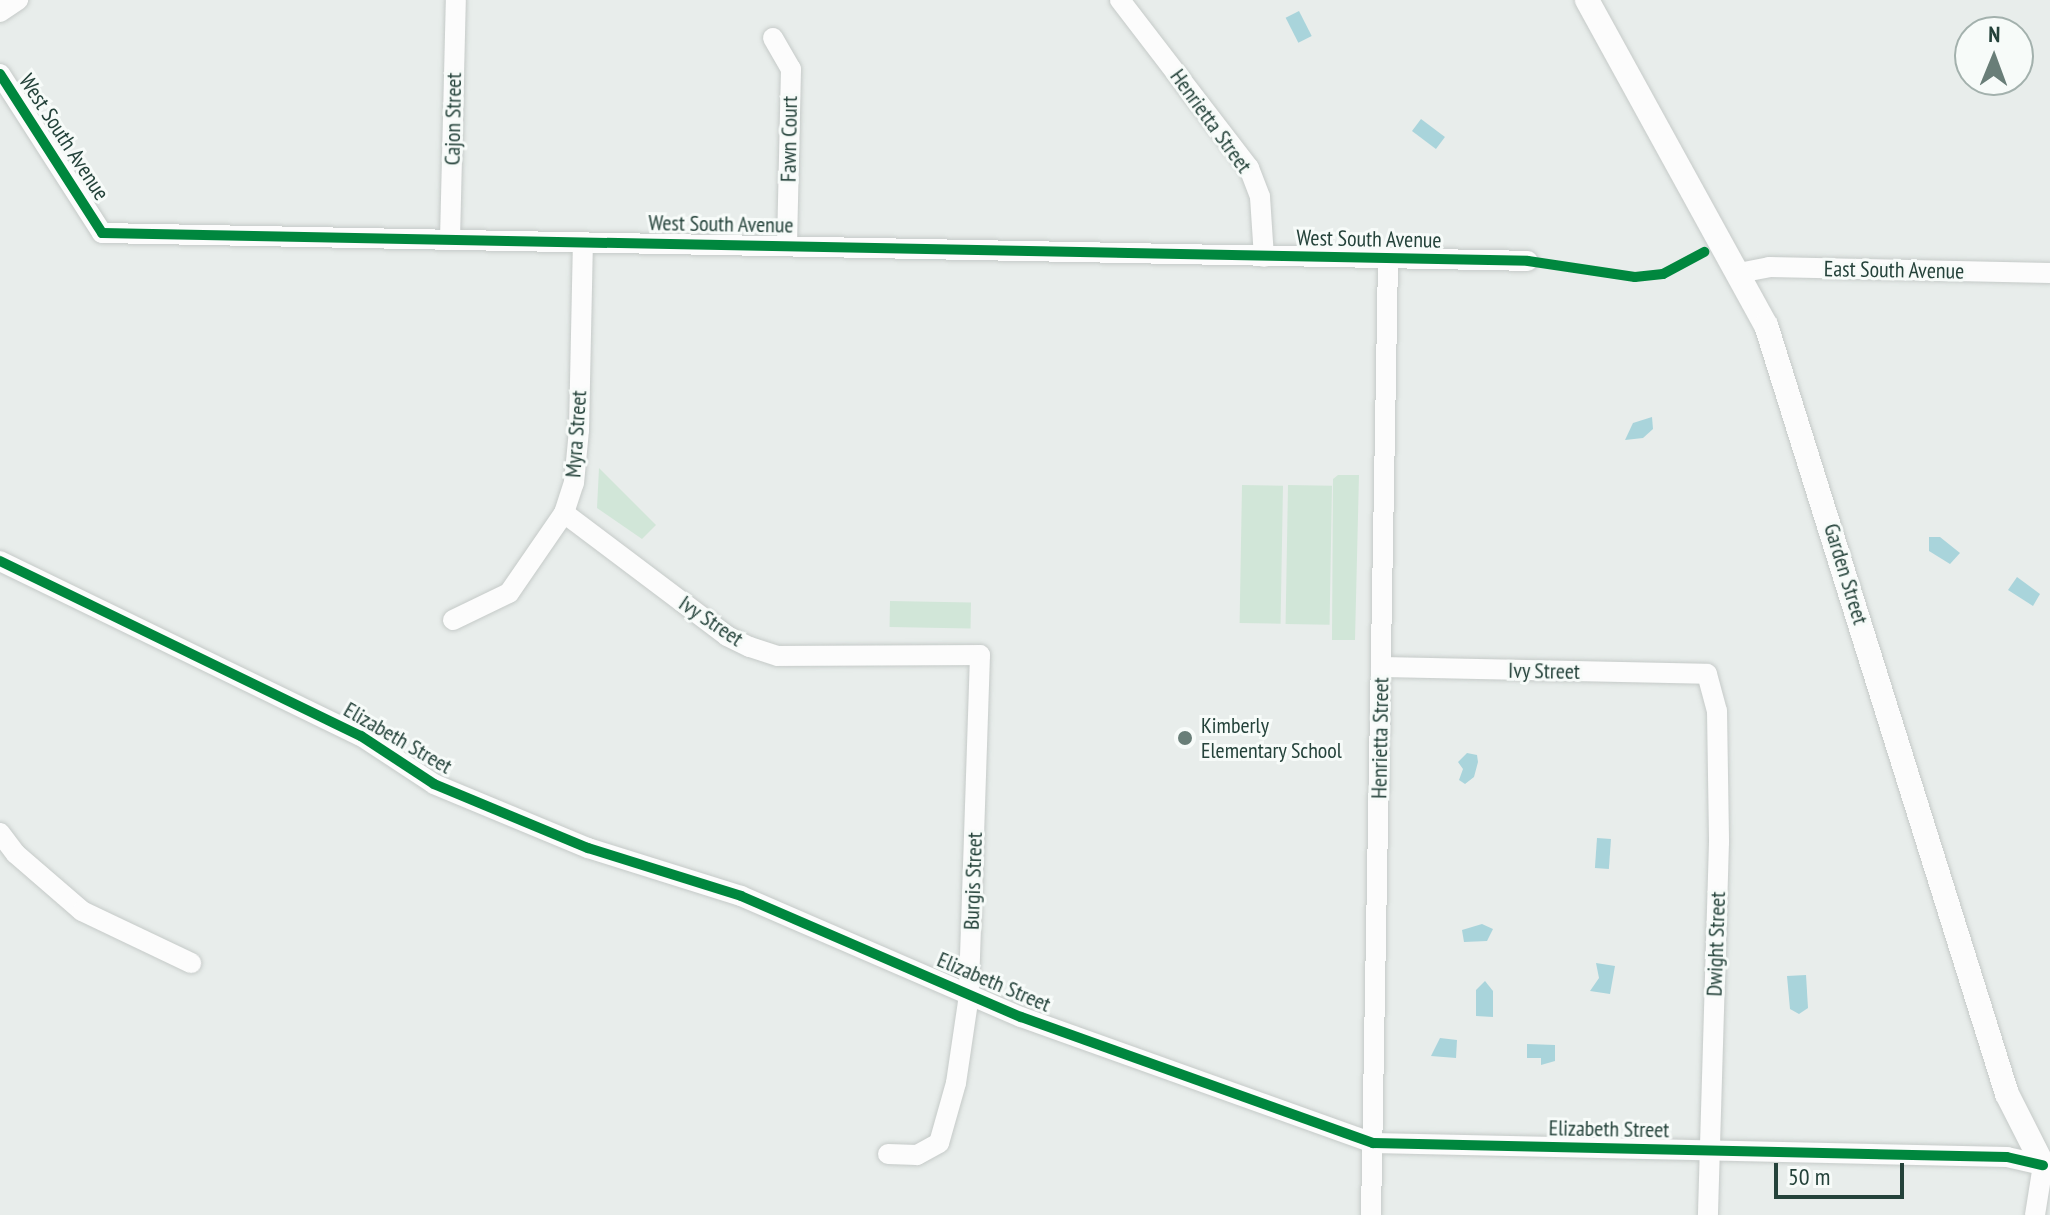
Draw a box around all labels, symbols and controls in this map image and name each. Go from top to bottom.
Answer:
north arrow [1954,16,2034,96]
text: N [1988,20,2001,48]
street label: Henrietta Street [1165,64,1257,178]
street label: West South Avenue [13,69,115,205]
street label: Cajon Street [439,72,467,166]
street label: Fawn Court [775,96,803,182]
street label: West South Avenue [648,210,794,238]
street label: West South Avenue [1296,225,1442,253]
street label: East South Avenue [1823,256,1965,284]
street label: Myra Street [560,390,592,478]
street label: Garden Street [1818,520,1874,628]
street label: Ivy Street [674,590,748,652]
street label: Ivy Street [1508,657,1580,685]
street label: Henrietta Street [1366,677,1394,799]
street label: Elizabeth Street [339,696,457,780]
place label: Kimberly Elementary School [1201,712,1343,764]
marker: Kimberly Elementary School [1176,729,1194,747]
street label: Burgis Street [958,832,988,930]
street label: Dwight Street [1701,891,1731,997]
street label: Elizabeth Street [933,946,1055,1018]
street label: Elizabeth Street [1548,1115,1670,1143]
scale bar [1778,1147,1908,1197]
text: 50 m [1788,1161,1830,1192]

